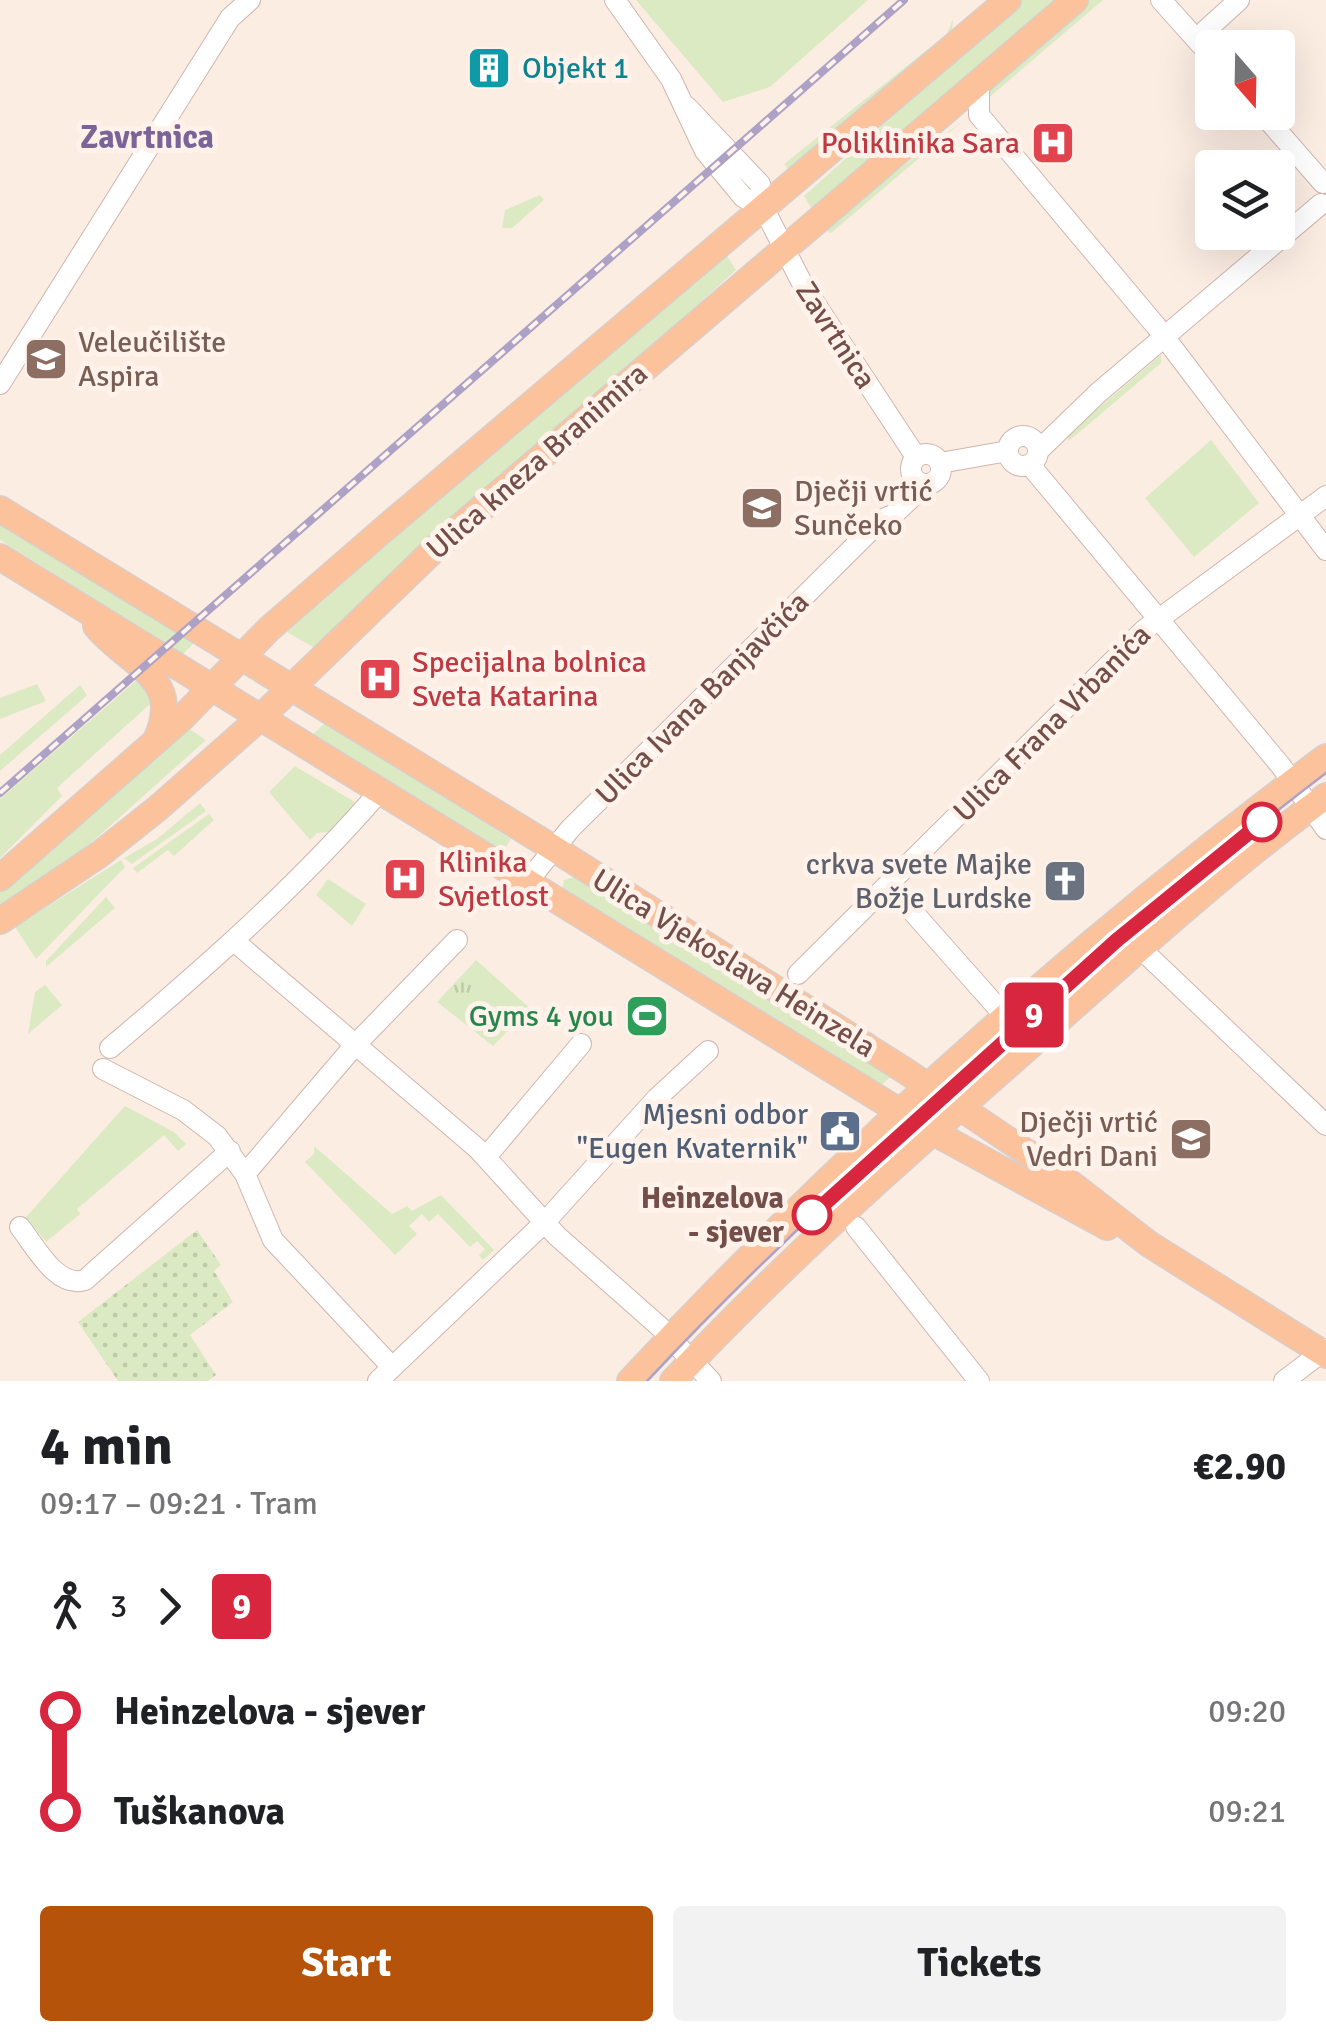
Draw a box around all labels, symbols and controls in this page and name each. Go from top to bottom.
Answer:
north arrow [1195,30,1295,130]
map controls [1195,30,1295,250]
building icon: Objekt 1 [466,45,512,91]
place label: Objekt 1 [522,50,629,87]
district label: Zavrtnica [80,118,214,157]
hospital icon: Poliklinika Sara [1030,120,1076,166]
place label: Poliklinika Sara [821,125,1020,162]
button: layers [1195,150,1295,250]
street label: Zavrtnica [787,275,884,396]
place label: Veleučilište Aspira [78,324,226,395]
school or university icon: Veleučilište Aspira [23,336,69,382]
street label: Ulica kneza Branimira [419,355,655,567]
place label: Dječji vrtić Sunčeko [794,473,933,544]
school or university icon: Dječji vrtić Sunčeko [739,485,785,531]
street label: Ulica Ivana Banjavčića [588,584,817,813]
street label: Ulica Frana Vrbanića [946,617,1159,830]
place label: Specijalna bolnica Sveta Katarina [412,644,647,715]
hospital icon: Specijalna bolnica Sveta Katarina [357,656,403,702]
unlabelled marker [1243,803,1281,841]
place label: Klinika Svjetlost [438,844,549,915]
place label: crkva svete Majke Božje Lurdske [806,846,1032,917]
hospital icon: Klinika Svjetlost [382,856,428,902]
church icon: crkva svete Majke Božje Lurdske [1042,858,1088,904]
street label: Ulica Vjekoslava Heinzela [585,861,882,1066]
line badge: 9 [1002,982,1066,1048]
sports icon: Gyms 4 you [624,993,670,1039]
text: 9 [1025,994,1043,1037]
place label: Gyms 4 you [469,998,614,1035]
place label: Mjesni odbor "Eugen Kvaternik" [577,1096,808,1167]
place label: Dječji vrtić Vedri Dani [1019,1104,1158,1175]
public building icon: Mjesni odbor "Eugen Kvaternik" [817,1108,863,1154]
school or university icon: Dječji vrtić Vedri Dani [1168,1116,1214,1162]
place label: Heinzelova - sjever [641,1180,784,1251]
marker: Heinzelova - sjever [793,1196,831,1234]
text: 4 min [40,1412,173,1480]
text: €2.90 [1193,1443,1286,1490]
text: 09:17 – 09:21 · Tram [40,1484,318,1523]
icon: walk [40,1579,95,1634]
icon: forward [142,1579,197,1634]
text: 9 [232,1585,251,1628]
text: 3 [110,1587,127,1626]
text: Heinzelova - sjever [114,1688,425,1735]
text: 09:20 [1208,1692,1286,1731]
text: Tuškanova [114,1788,285,1835]
text: 09:21 [1208,1792,1286,1831]
button: Start [40,1906,653,2021]
button: Tickets [673,1906,1286,2021]

